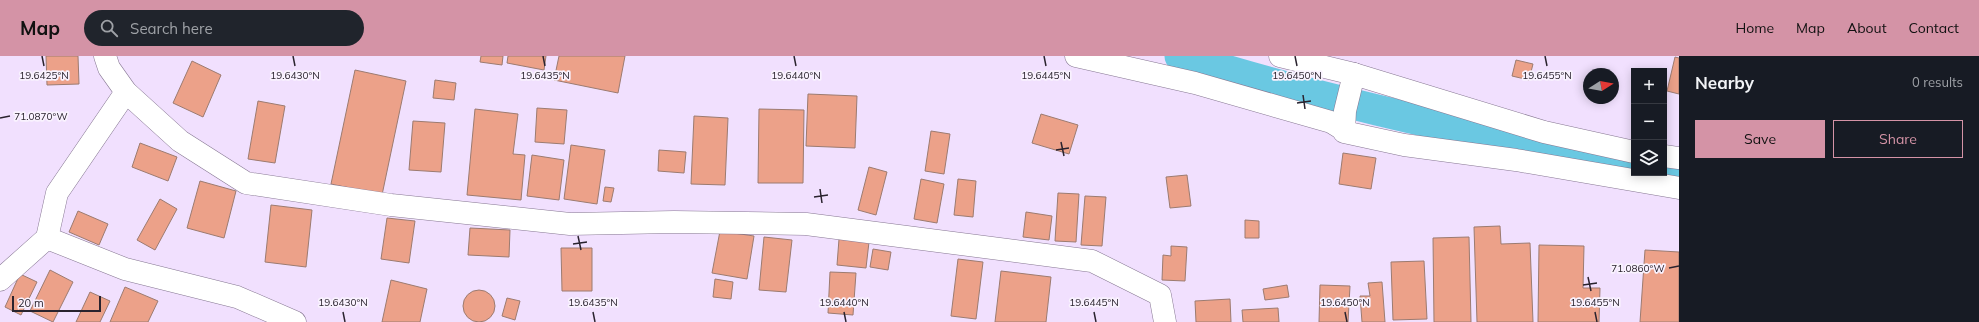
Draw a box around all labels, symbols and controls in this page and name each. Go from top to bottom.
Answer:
search box [84,10,364,46]
text: Map [20,16,60,40]
icon: search [98,17,120,39]
text: Search here [130,19,213,38]
text: Home [1735,19,1774,37]
text: Map [1796,19,1825,37]
text: About [1847,19,1887,37]
text: Contact [1909,19,1959,37]
north arrow [1583,68,1619,104]
map controls [1631,68,1667,176]
button: + [1631,68,1667,104]
text: 19.6425°N [19,69,69,82]
text: 19.6430°N [270,69,320,82]
text: 19.6435°N [520,69,570,82]
text: 19.6440°N [771,69,821,82]
text: 19.6445°N [1021,69,1071,82]
text: 19.6450°N [1272,69,1322,82]
text: 19.6455°N [1522,69,1572,82]
text: Nearby [1695,72,1754,93]
text: 0 results [1912,74,1963,90]
button: − [1631,104,1667,140]
text: 71.0870°W [14,110,68,123]
button: Save [1695,120,1825,158]
button: Share [1833,120,1963,158]
button: layers [1631,140,1667,176]
text: 71.0860°W [1611,262,1665,275]
scale bar [12,294,101,313]
text: 20 m [18,296,44,310]
text: 19.6430°N [318,296,368,309]
text: 19.6435°N [568,296,618,309]
text: 19.6440°N [819,296,869,309]
text: 19.6445°N [1069,296,1119,309]
text: 19.6450°N [1320,296,1370,309]
text: 19.6455°N [1570,296,1620,309]

